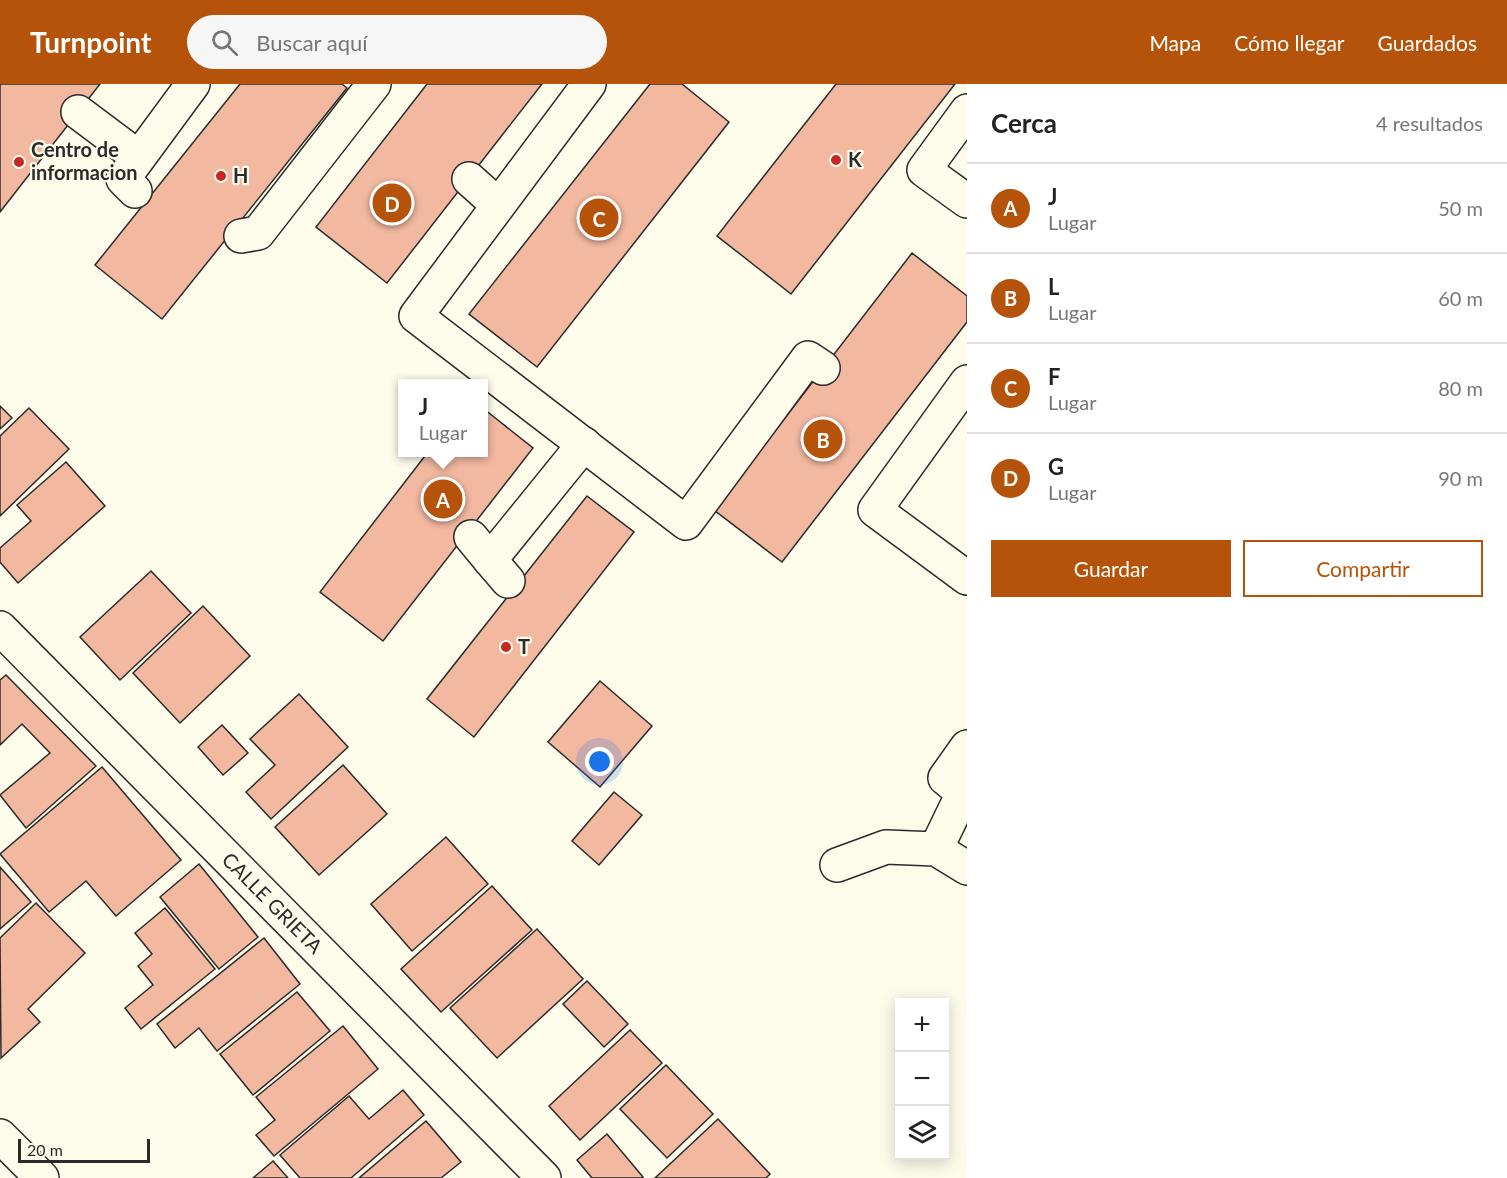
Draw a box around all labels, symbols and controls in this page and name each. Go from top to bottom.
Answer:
search box [187,15,607,69]
text: Turnpoint [30,25,151,59]
icon: search [208,26,241,59]
text: Buscar aquí [256,29,368,56]
text: Mapa [1149,30,1201,55]
text: Cómo llegar [1234,30,1345,55]
text: Guardados [1378,30,1477,55]
text: Cerca [991,107,1057,139]
text: 4 resultados [1376,111,1483,135]
place label: Centro de informacion [31,137,137,184]
place label: K [848,147,862,171]
marker: K [829,153,843,167]
marker: Centro de informacion [12,155,26,169]
place label: H [233,163,248,187]
marker: H [214,169,228,183]
pin: D [372,180,412,226]
text: J [1048,183,1057,210]
pin: C [580,196,618,240]
text: A [1004,196,1017,220]
text: 50 m [1438,196,1483,220]
text: Lugar [1048,210,1096,234]
text: L [1048,273,1059,300]
text: B [1004,286,1017,310]
text: 60 m [1438,286,1483,310]
text: Lugar [1048,300,1096,324]
text: F [1048,363,1060,390]
text: C [1004,376,1017,400]
text: 80 m [1438,376,1483,400]
popup [398,379,488,457]
text: Lugar [1048,390,1096,414]
text: J [419,393,428,420]
pin: B [804,416,842,462]
text: Lugar [419,420,467,444]
text: G [1048,453,1064,480]
text: D [1003,466,1018,490]
text: 90 m [1438,466,1483,490]
pin: A [424,476,462,522]
text: Lugar [1048,480,1096,504]
button: Guardar [991,540,1231,597]
button: Compartir [1243,540,1483,597]
place label: T [518,634,530,658]
marker: T [499,640,513,654]
your location [585,747,614,776]
street label: CALLE GRIETA [218,847,328,958]
map controls [895,998,949,1160]
button: + [895,998,949,1052]
button: − [895,1052,949,1106]
button: layers [895,1106,949,1160]
scale bar [18,1136,150,1164]
text: 20 m [27,1140,63,1159]

